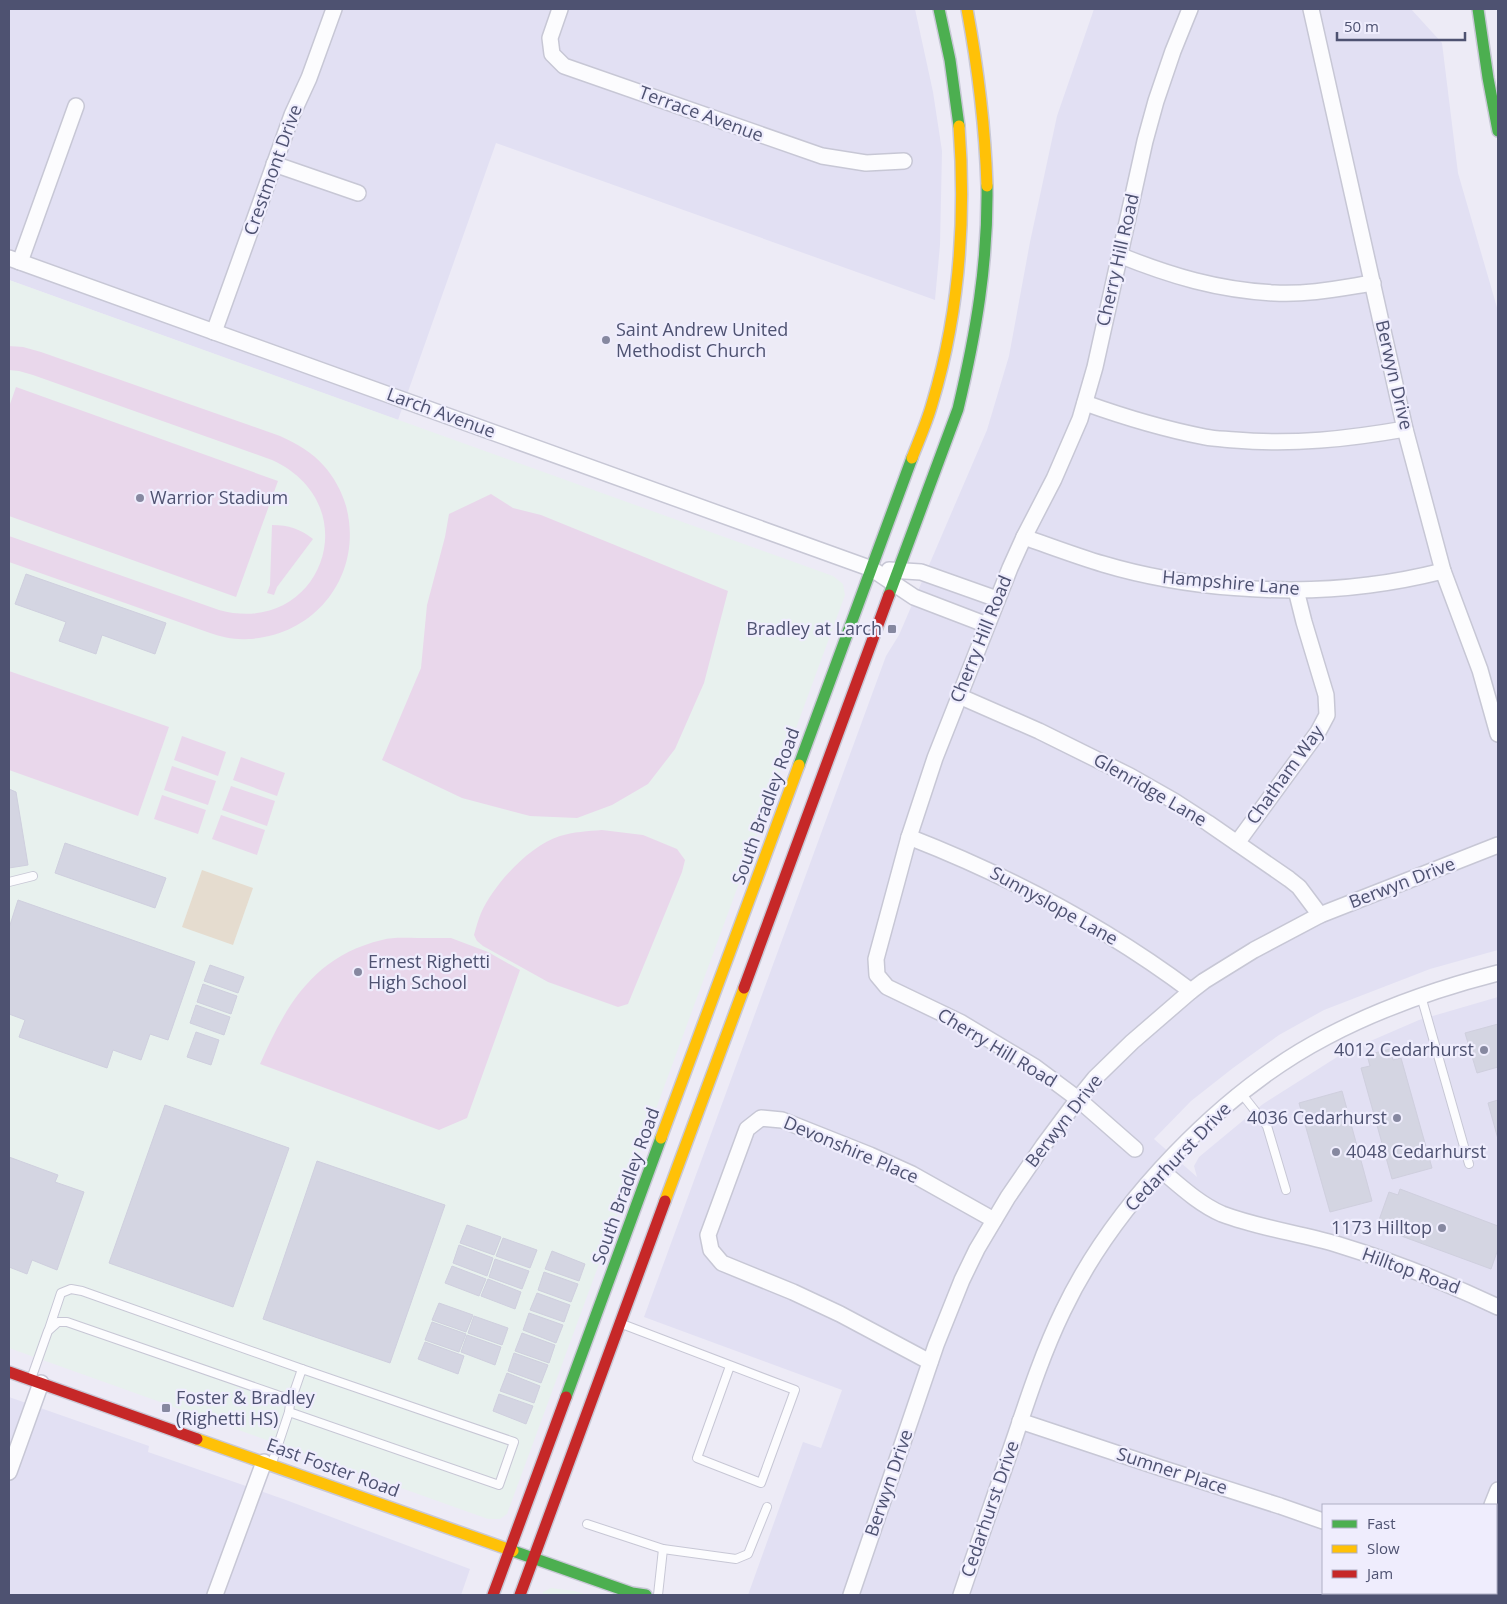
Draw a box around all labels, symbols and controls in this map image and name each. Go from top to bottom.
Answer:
scale bar [1337,10,1464,42]
text: 50 m [1344,16,1379,36]
street label: Terrace Avenue [636,79,767,147]
street label: Crestmont Drive [237,101,307,238]
street label: Cherry Hill Road [1090,191,1144,328]
place label: Saint Andrew United Methodist Church [616,317,788,362]
street label: Berwyn Drive [1371,318,1419,432]
marker: Saint Andrew United Methodist Church [600,334,612,346]
street label: Larch Avenue [384,381,499,443]
place label: Warrior Stadium [150,485,288,509]
marker: Warrior Stadium [134,492,146,504]
street label: Hampshire Lane [1161,564,1301,600]
street label: Cherry Hill Road [944,571,1017,706]
place label: Bradley at Larch [746,616,882,640]
marker: Bradley at Larch [886,623,898,635]
street label: Chatham Way [1240,719,1329,829]
street label: South Bradley Road [726,724,805,887]
street label: Glenridge Lane [1090,747,1211,831]
street label: Berwyn Drive [1345,851,1458,913]
street label: Sunnyslope Lane [986,860,1123,950]
place label: Ernest Righetti High School [368,949,490,994]
marker: Ernest Righetti High School [352,966,364,978]
street label: Cherry Hill Road [933,1002,1062,1092]
place label: 4012 Cedarhurst [1334,1037,1474,1061]
marker: 4012 Cedarhurst [1478,1044,1490,1056]
street label: Berwyn Drive [1019,1069,1107,1172]
street label: Cedarhurst Drive [1119,1097,1236,1216]
street label: South Bradley Road [586,1104,665,1267]
place label: 4036 Cedarhurst [1247,1105,1387,1129]
street label: Devonshire Place [780,1110,923,1188]
marker: 4036 Cedarhurst [1391,1112,1403,1124]
place label: 4048 Cedarhurst [1346,1139,1486,1163]
marker: 4048 Cedarhurst [1330,1146,1342,1158]
place label: 1173 Hilltop [1331,1215,1432,1239]
marker: 1173 Hilltop [1436,1222,1448,1234]
street label: Hilltop Road [1359,1241,1464,1299]
place label: Foster & Bradley (Righetti HS) [176,1385,316,1430]
marker: Foster & Bradley (Righetti HS) [160,1402,172,1414]
street label: Berwyn Drive [859,1426,918,1539]
street label: East Foster Road [264,1432,403,1502]
street label: Cedarhurst Drive [954,1437,1024,1580]
street label: Sumner Place [1114,1441,1231,1499]
legend [1322,1504,1497,1594]
text: Fast [1367,1513,1396,1533]
text: Slow [1367,1538,1400,1558]
text: Jam [1365,1563,1393,1583]

